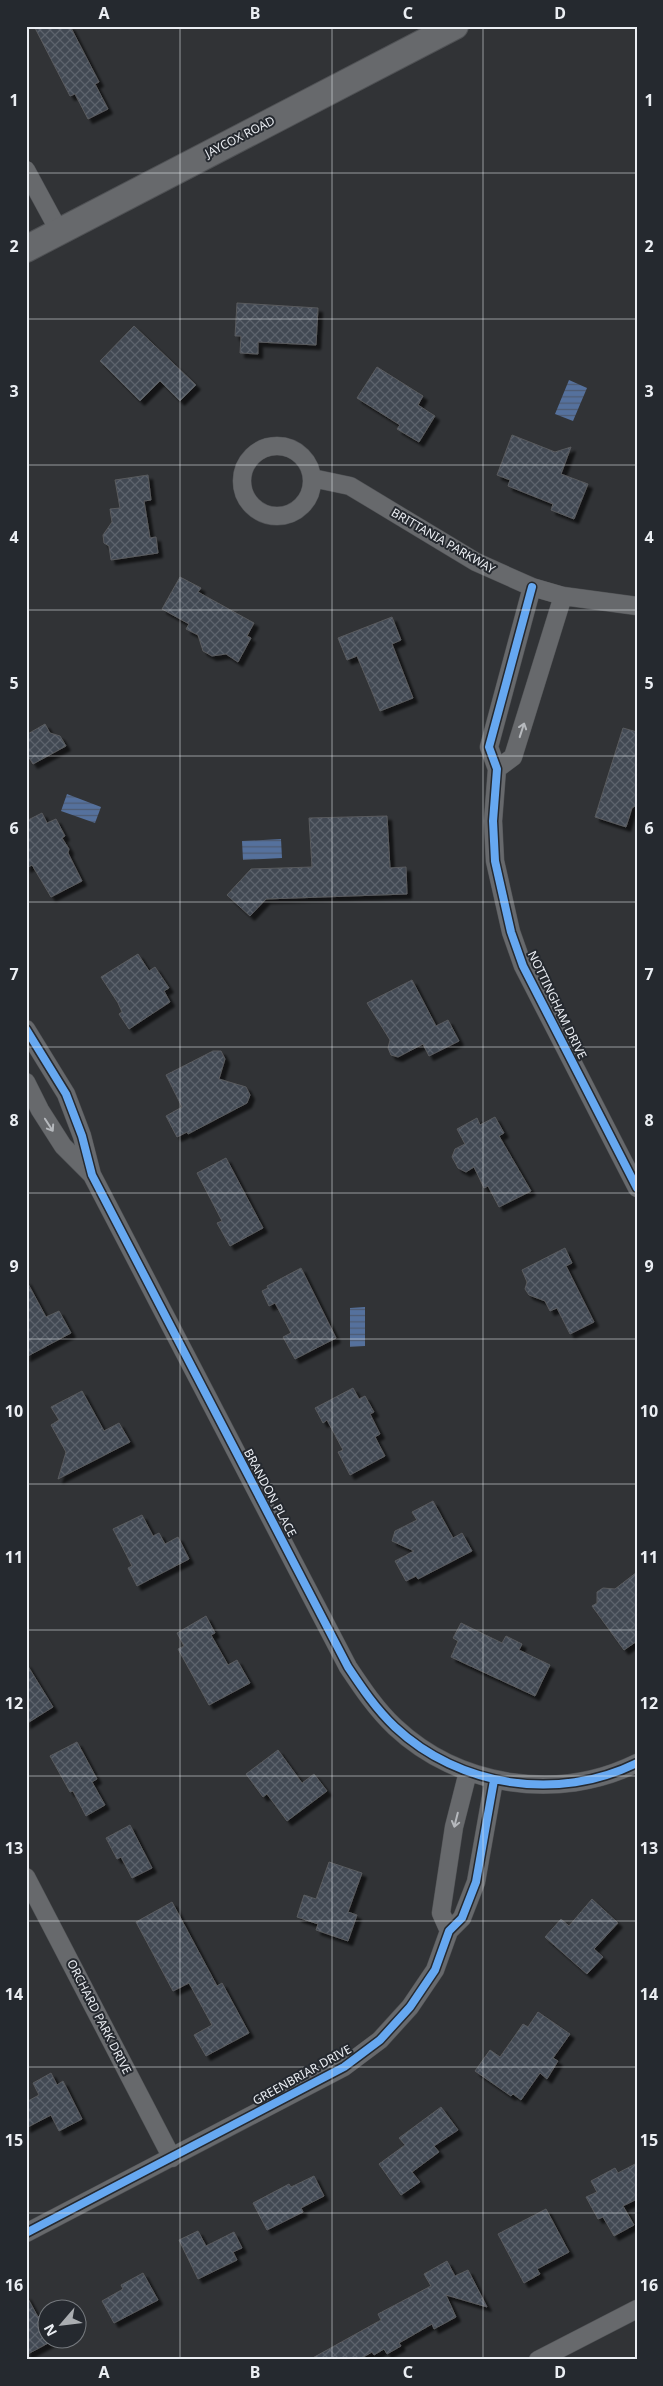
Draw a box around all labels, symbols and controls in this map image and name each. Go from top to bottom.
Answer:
text: A [98,2,110,24]
text: B [250,2,260,24]
text: C [403,2,413,24]
text: D [554,2,566,24]
text: 1 [9,89,19,111]
text: 1 [644,89,654,111]
street label: JAYCOX ROAD [201,112,278,162]
text: 2 [9,235,19,257]
text: 2 [644,235,654,257]
text: 3 [9,380,19,402]
text: 3 [644,380,654,402]
street label: BRITTANIA PARKWAY [388,504,498,577]
text: 4 [9,526,19,548]
text: 4 [644,526,654,548]
text: 5 [9,672,19,694]
text: 5 [644,672,654,694]
one-way arrow [517,722,527,738]
text: 6 [9,817,19,839]
text: 6 [644,817,654,839]
street label: NOTTINGHAM DRIVE [524,948,591,1062]
text: 7 [9,963,19,985]
text: 7 [644,963,654,985]
text: 8 [9,1109,19,1131]
text: 8 [644,1109,654,1131]
one-way arrow [45,1118,55,1132]
text: 9 [9,1255,19,1277]
text: 9 [644,1255,654,1277]
text: 10 [5,1400,23,1422]
text: 10 [640,1400,658,1422]
street label: BRANDON PLACE [240,1446,301,1540]
text: 11 [5,1546,23,1568]
text: 11 [640,1546,658,1568]
text: 12 [5,1692,23,1714]
text: 12 [640,1692,658,1714]
one-way arrow [451,1811,460,1827]
text: 13 [5,1837,23,1859]
text: 13 [640,1837,658,1859]
street label: ORCHARD PARK DRIVE [63,1956,136,2077]
text: 14 [5,1983,23,2005]
text: 14 [640,1983,658,2005]
street label: GREENBRIAR DRIVE [249,2040,354,2109]
text: 15 [5,2129,23,2151]
text: 15 [640,2129,658,2151]
text: 16 [5,2274,23,2296]
text: 16 [640,2274,658,2296]
north arrow [38,2298,88,2348]
text: N [39,2321,61,2340]
text: A [98,2361,110,2383]
text: B [250,2361,260,2383]
text: C [403,2361,413,2383]
text: D [554,2361,566,2383]

